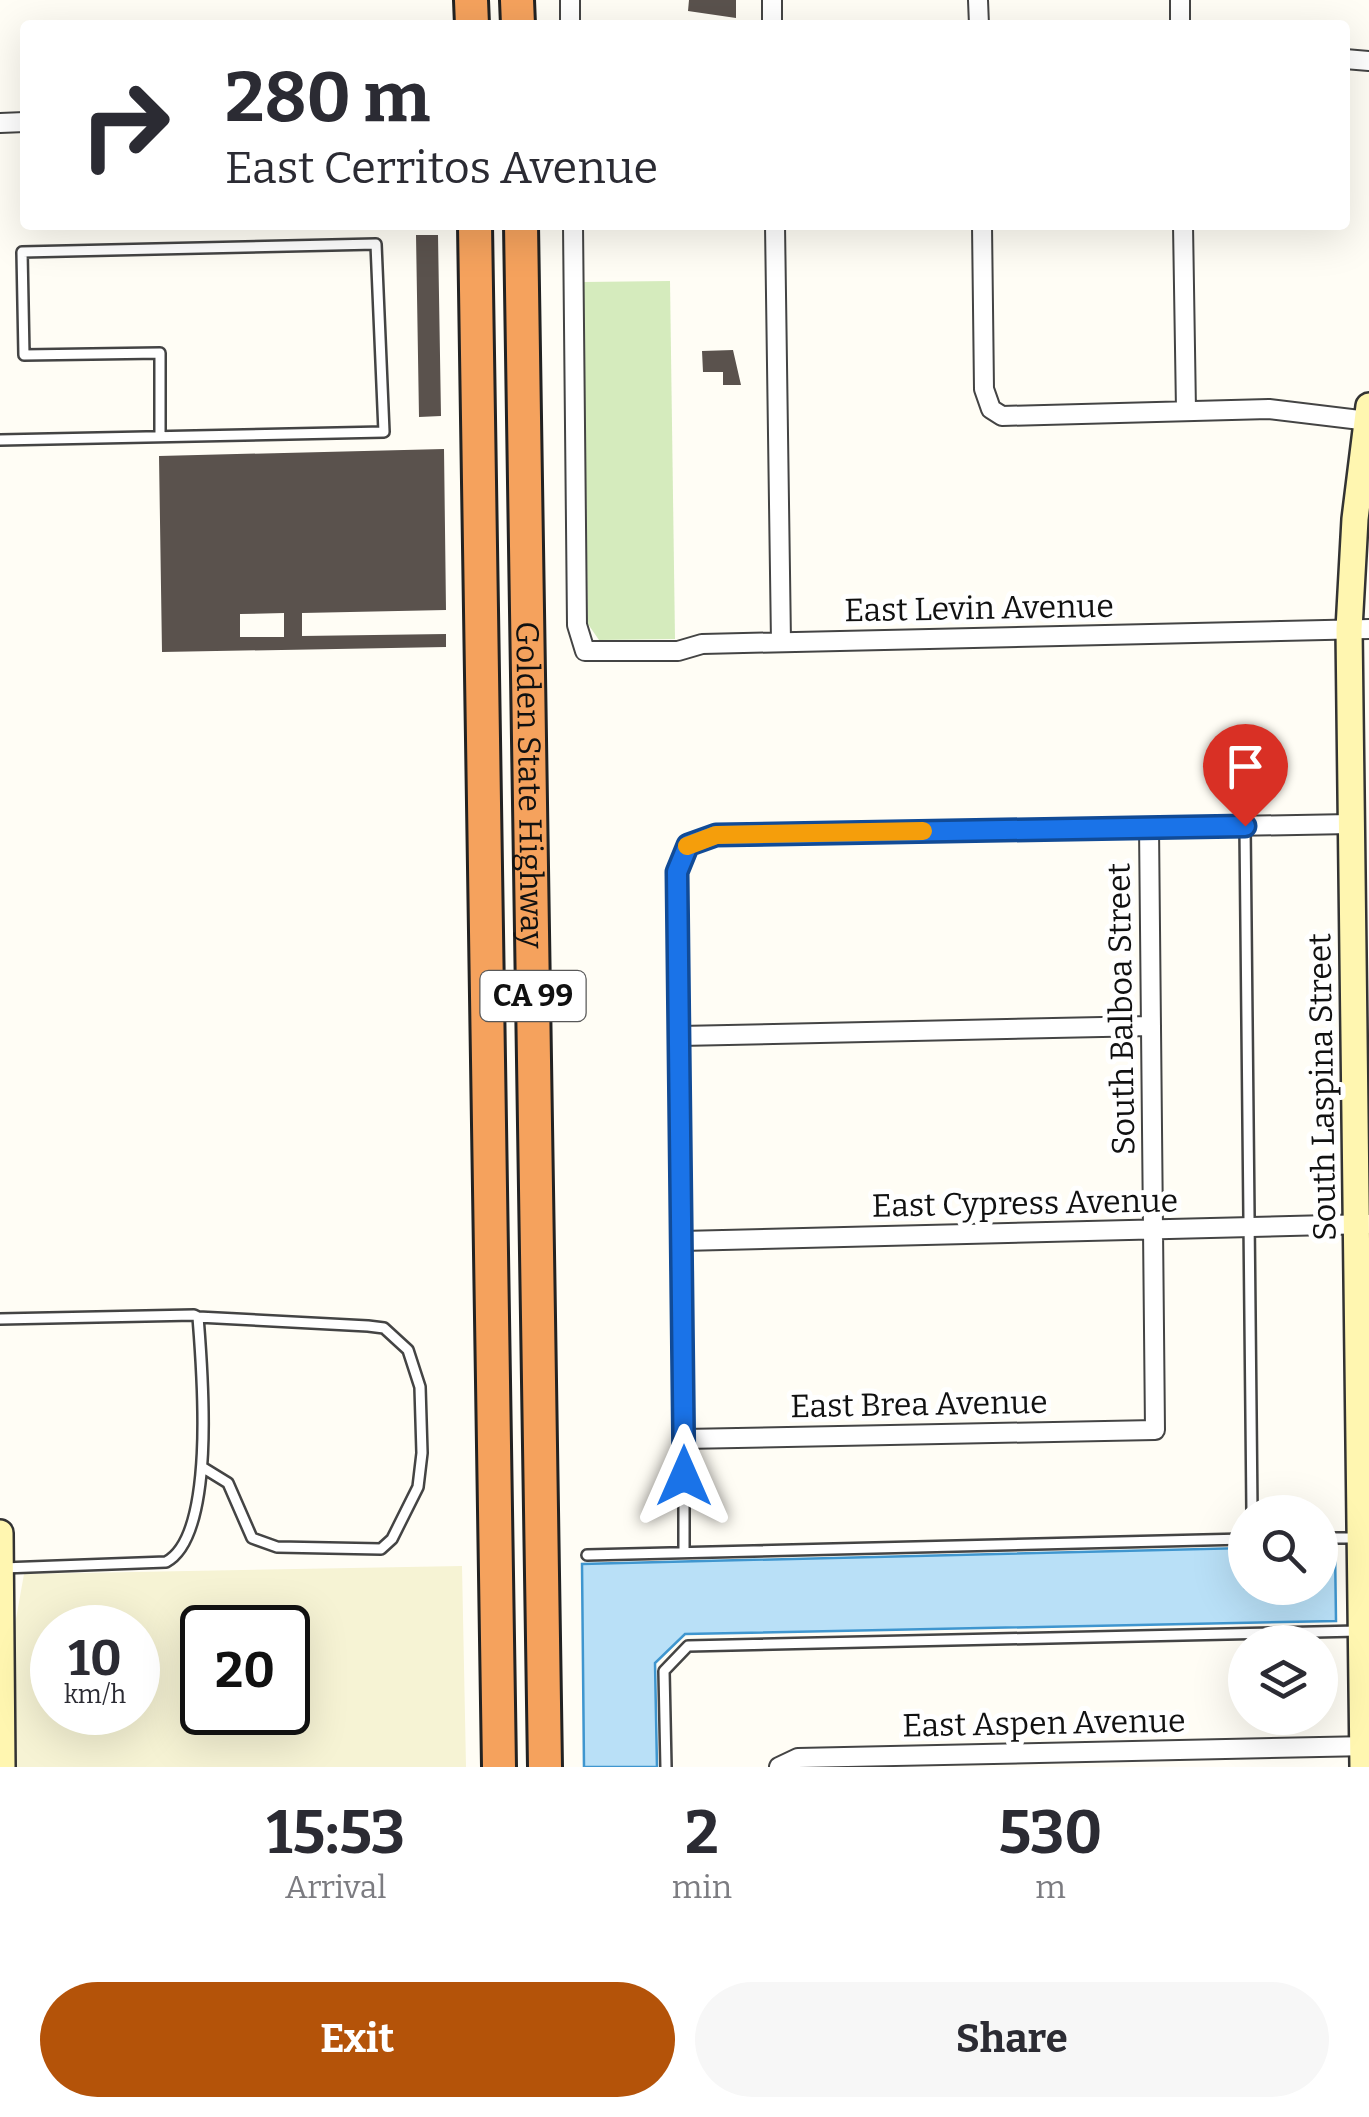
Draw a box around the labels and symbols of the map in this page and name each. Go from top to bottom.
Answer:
street label: East Levin Avenue [844,587,1114,629]
street label: Golden State Highway [508,621,551,950]
pin [1203,724,1288,827]
street label: South Balboa Street [1099,862,1143,1155]
street label: South Laspina Street [1300,932,1344,1241]
road number: CA 99 [480,971,586,1021]
street label: East Cypress Avenue [872,1181,1178,1225]
street label: East Brea Avenue [790,1383,1048,1425]
position arrow [632,1424,736,1528]
speed limit sign: 20 [180,1605,310,1735]
street label: East Aspen Avenue [902,1702,1186,1744]

